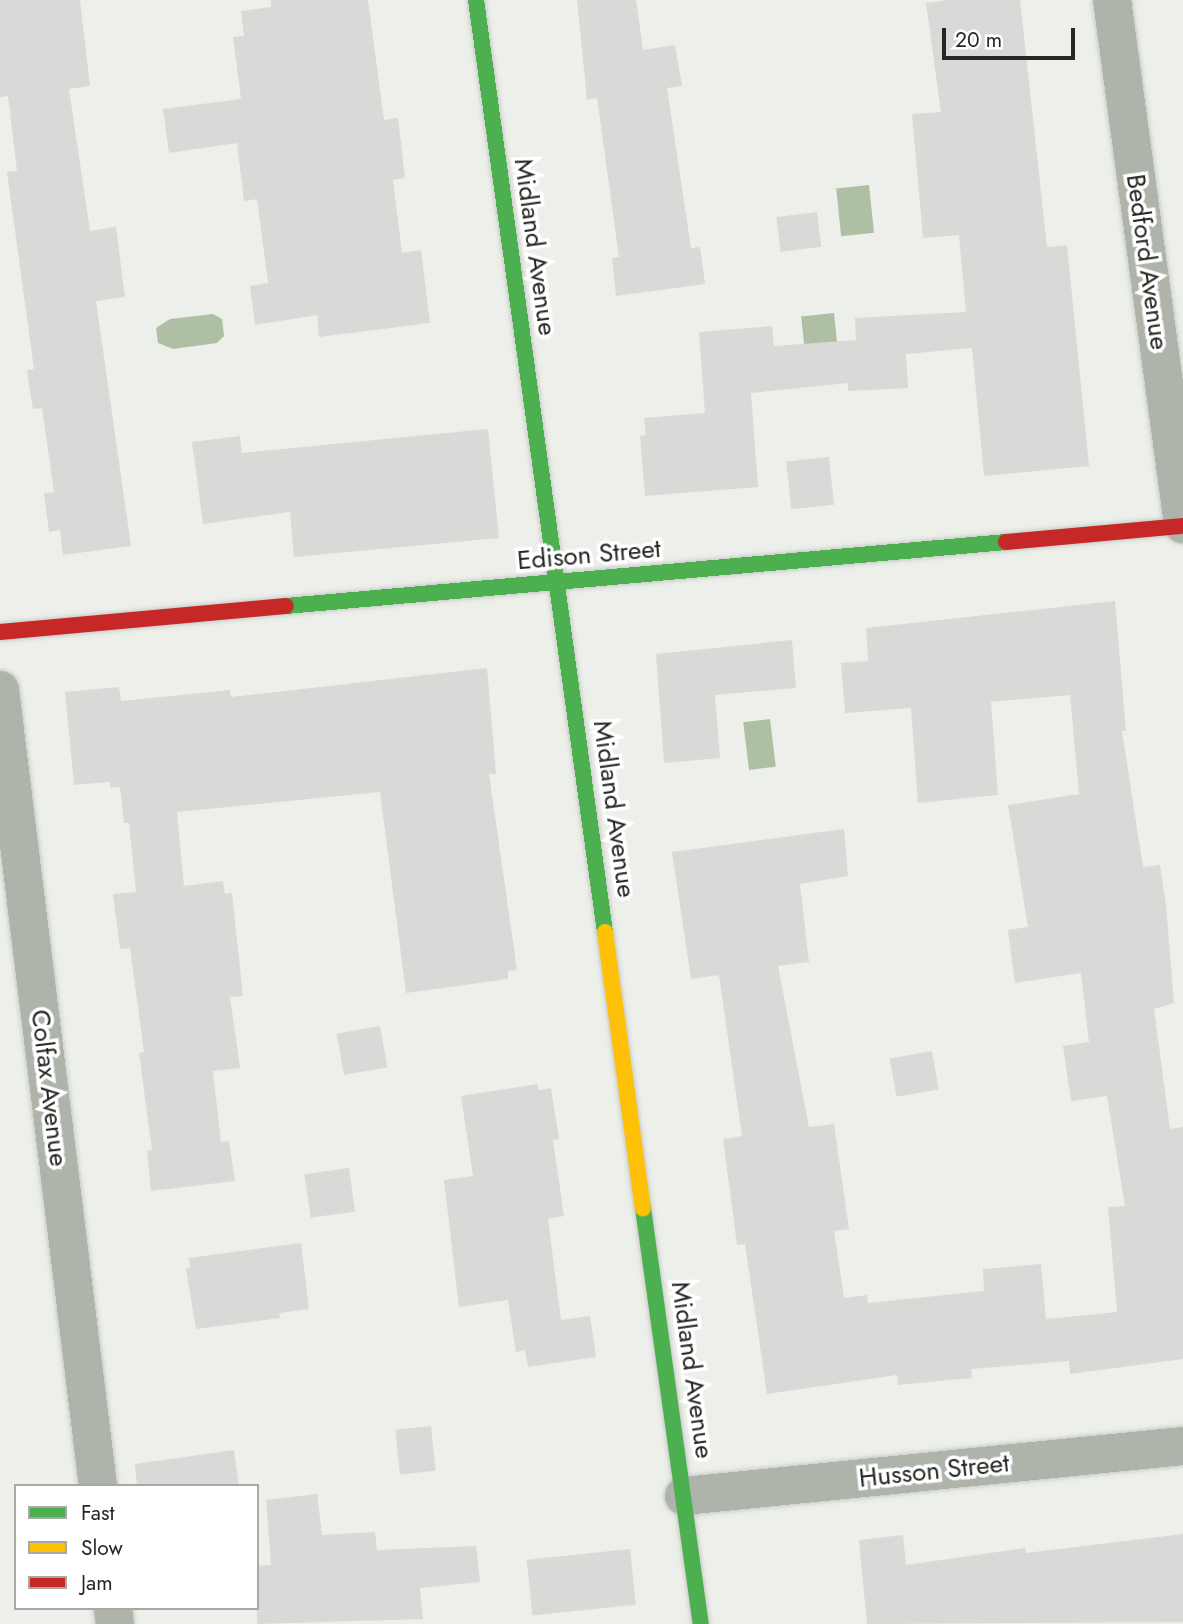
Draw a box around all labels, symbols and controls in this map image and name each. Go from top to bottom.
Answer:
scale bar [945,14,1078,58]
text: 20 m [955,25,1002,55]
street label: Midland Avenue [507,157,563,337]
street label: Bedford Avenue [1119,172,1175,352]
street label: Edison Street [516,533,662,577]
street label: Midland Avenue [586,719,642,899]
street label: Colfax Avenue [24,1008,74,1168]
street label: Midland Avenue [664,1280,720,1460]
street label: Husson Street [857,1448,1011,1494]
legend [14,1484,259,1610]
text: Fast [81,1498,114,1528]
text: Slow [81,1533,123,1563]
text: Jam [81,1568,113,1598]

